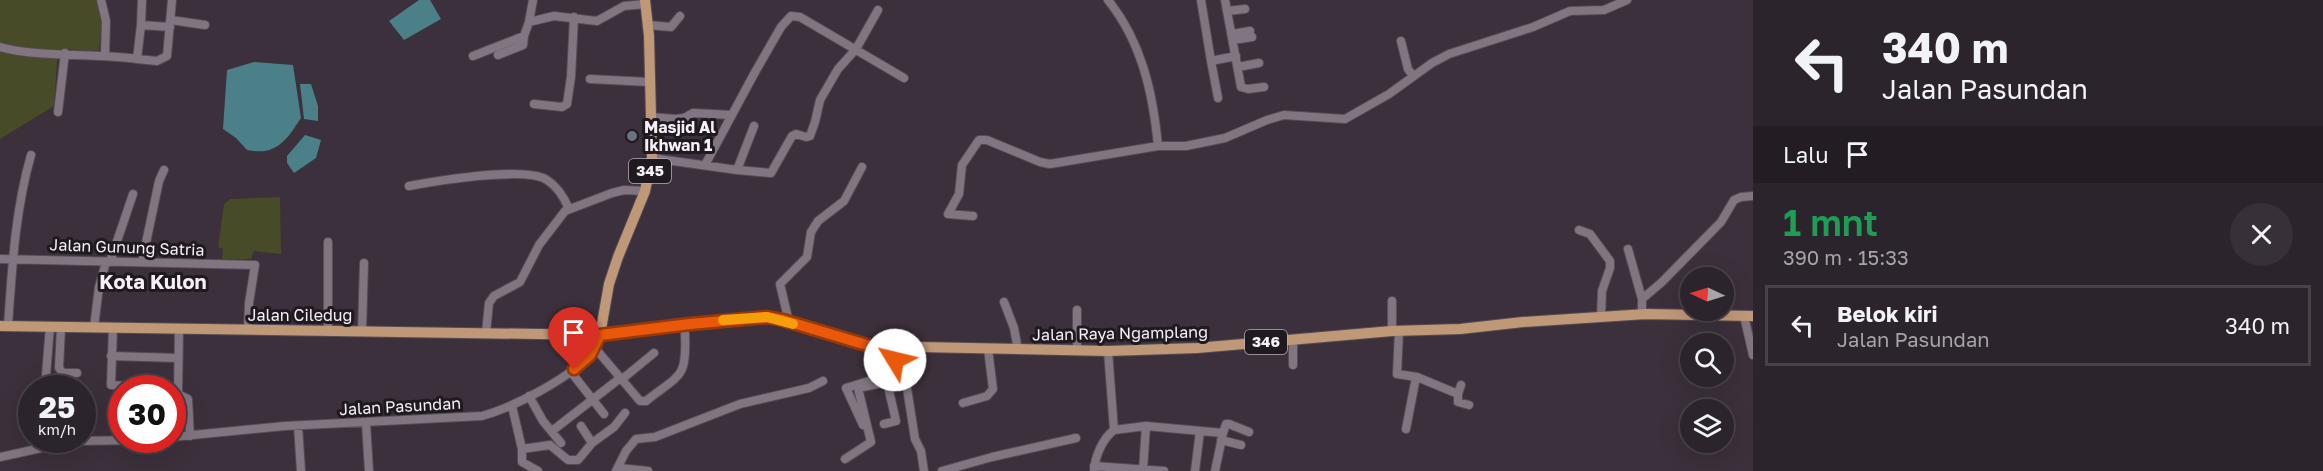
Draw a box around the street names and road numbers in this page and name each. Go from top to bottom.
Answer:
road number: 345 [629,159,671,183]
street label: Jalan Gunung Satria [49,234,205,260]
street label: Jalan Ciledug [248,305,352,325]
street label: Jalan Raya Ngamplang [1032,321,1208,345]
road number: 346 [1245,330,1287,354]
street label: Jalan Pasundan [339,393,461,419]

